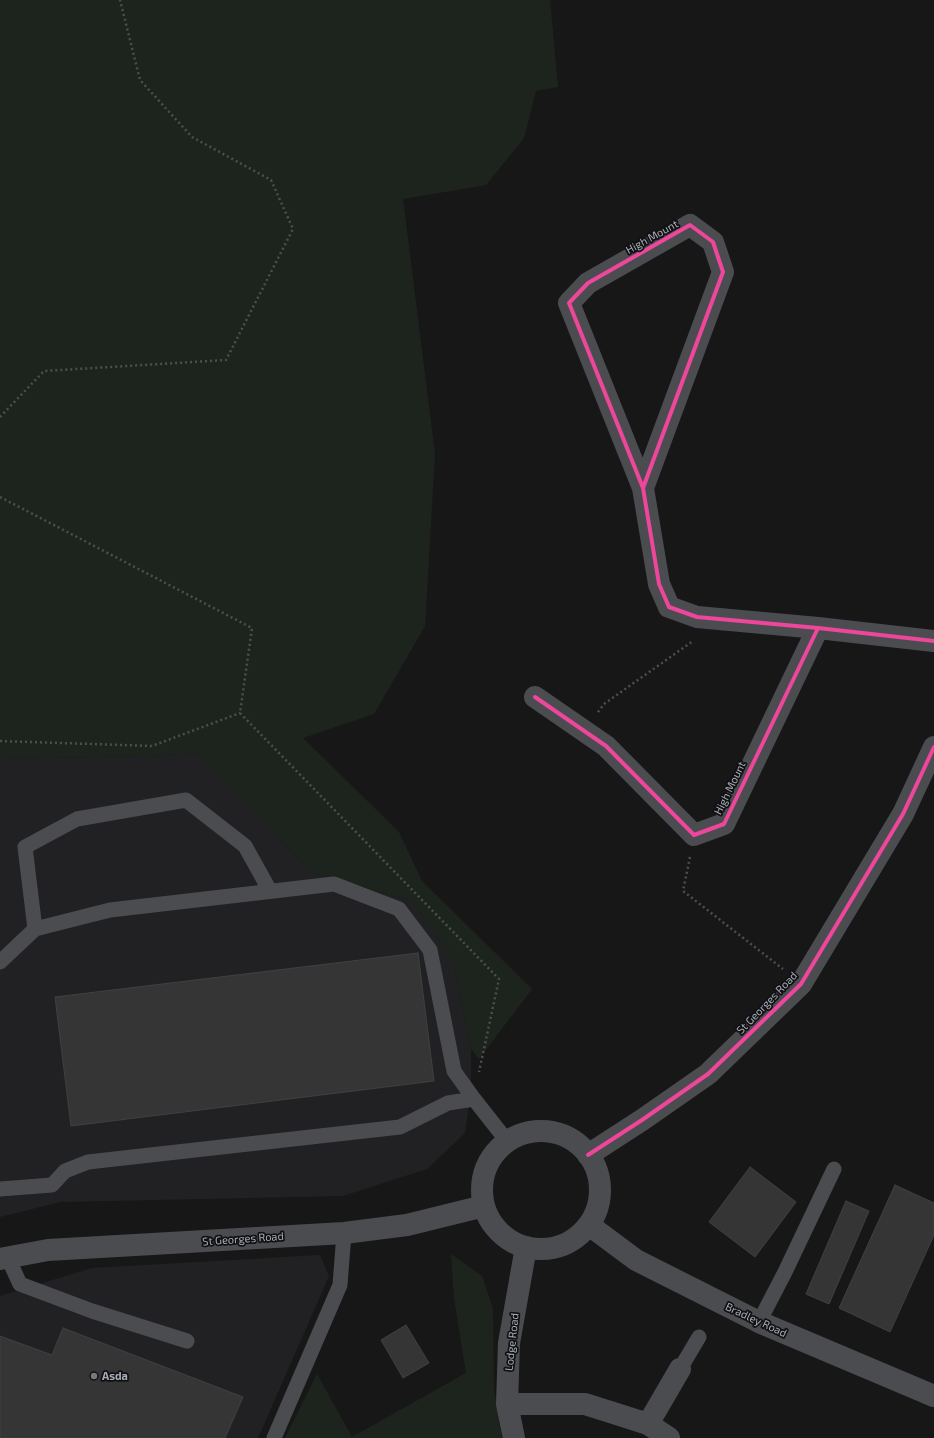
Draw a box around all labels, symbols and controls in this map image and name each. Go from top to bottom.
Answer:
street label: High Mount [624,217,680,257]
street label: High Mount [711,759,749,817]
street label: St Georges Road [734,969,800,1037]
street label: St Georges Road [202,1230,284,1248]
street label: Bradley Road [723,1300,789,1340]
street label: Lodge Road [502,1312,522,1372]
place label: Asda [102,1369,128,1383]
marker: Asda [89,1371,99,1381]

